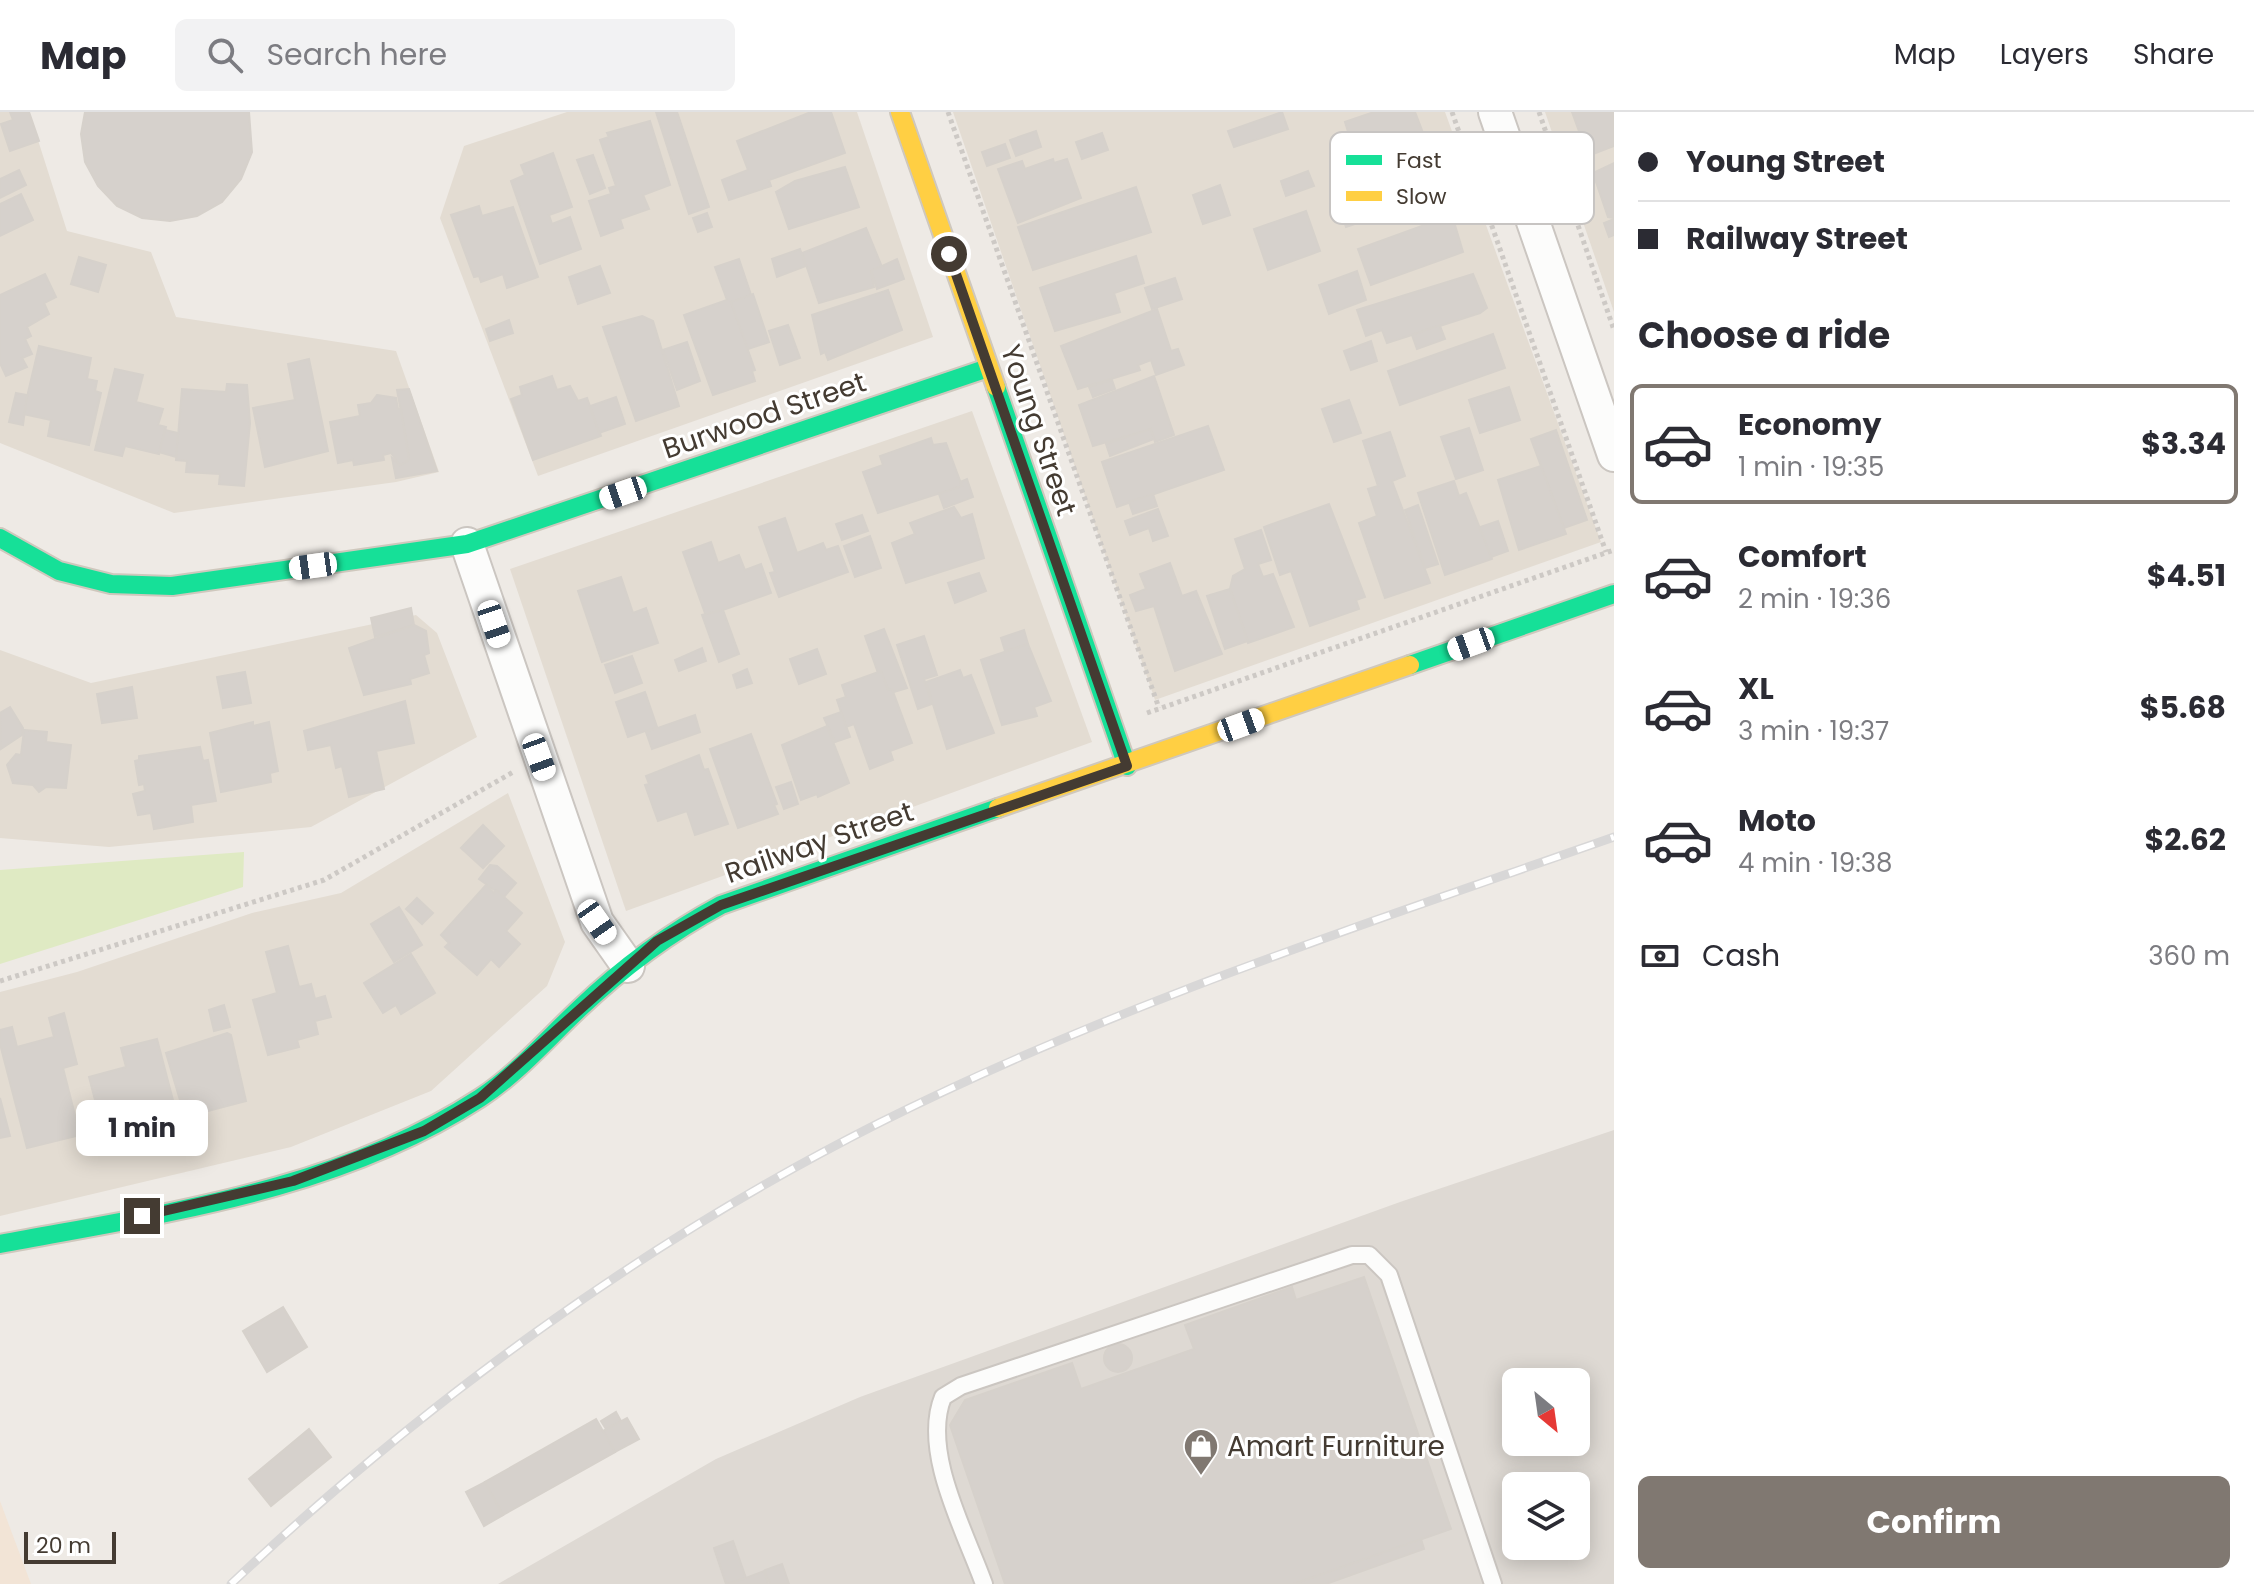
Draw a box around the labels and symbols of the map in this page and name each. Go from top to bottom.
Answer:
legend [1330,132,1594,224]
text: Fast [1396,145,1441,176]
text: Slow [1396,181,1446,212]
route start [931,236,967,272]
street label: Young Street [991,339,1086,521]
street label: Burwood Street [657,362,871,469]
car [596,474,650,512]
car [288,551,338,581]
car [475,597,513,651]
car [1444,625,1498,663]
car [1214,706,1268,744]
car [520,730,558,784]
street label: Railway Street [720,792,919,893]
car [573,895,621,949]
callout: 1 min [76,1100,208,1156]
route end [124,1198,160,1234]
north arrow [1502,1368,1590,1456]
shop icon: Amart Furniture [1182,1427,1220,1477]
place label: Amart Furniture [1227,1427,1445,1466]
scale bar [24,1528,116,1564]

